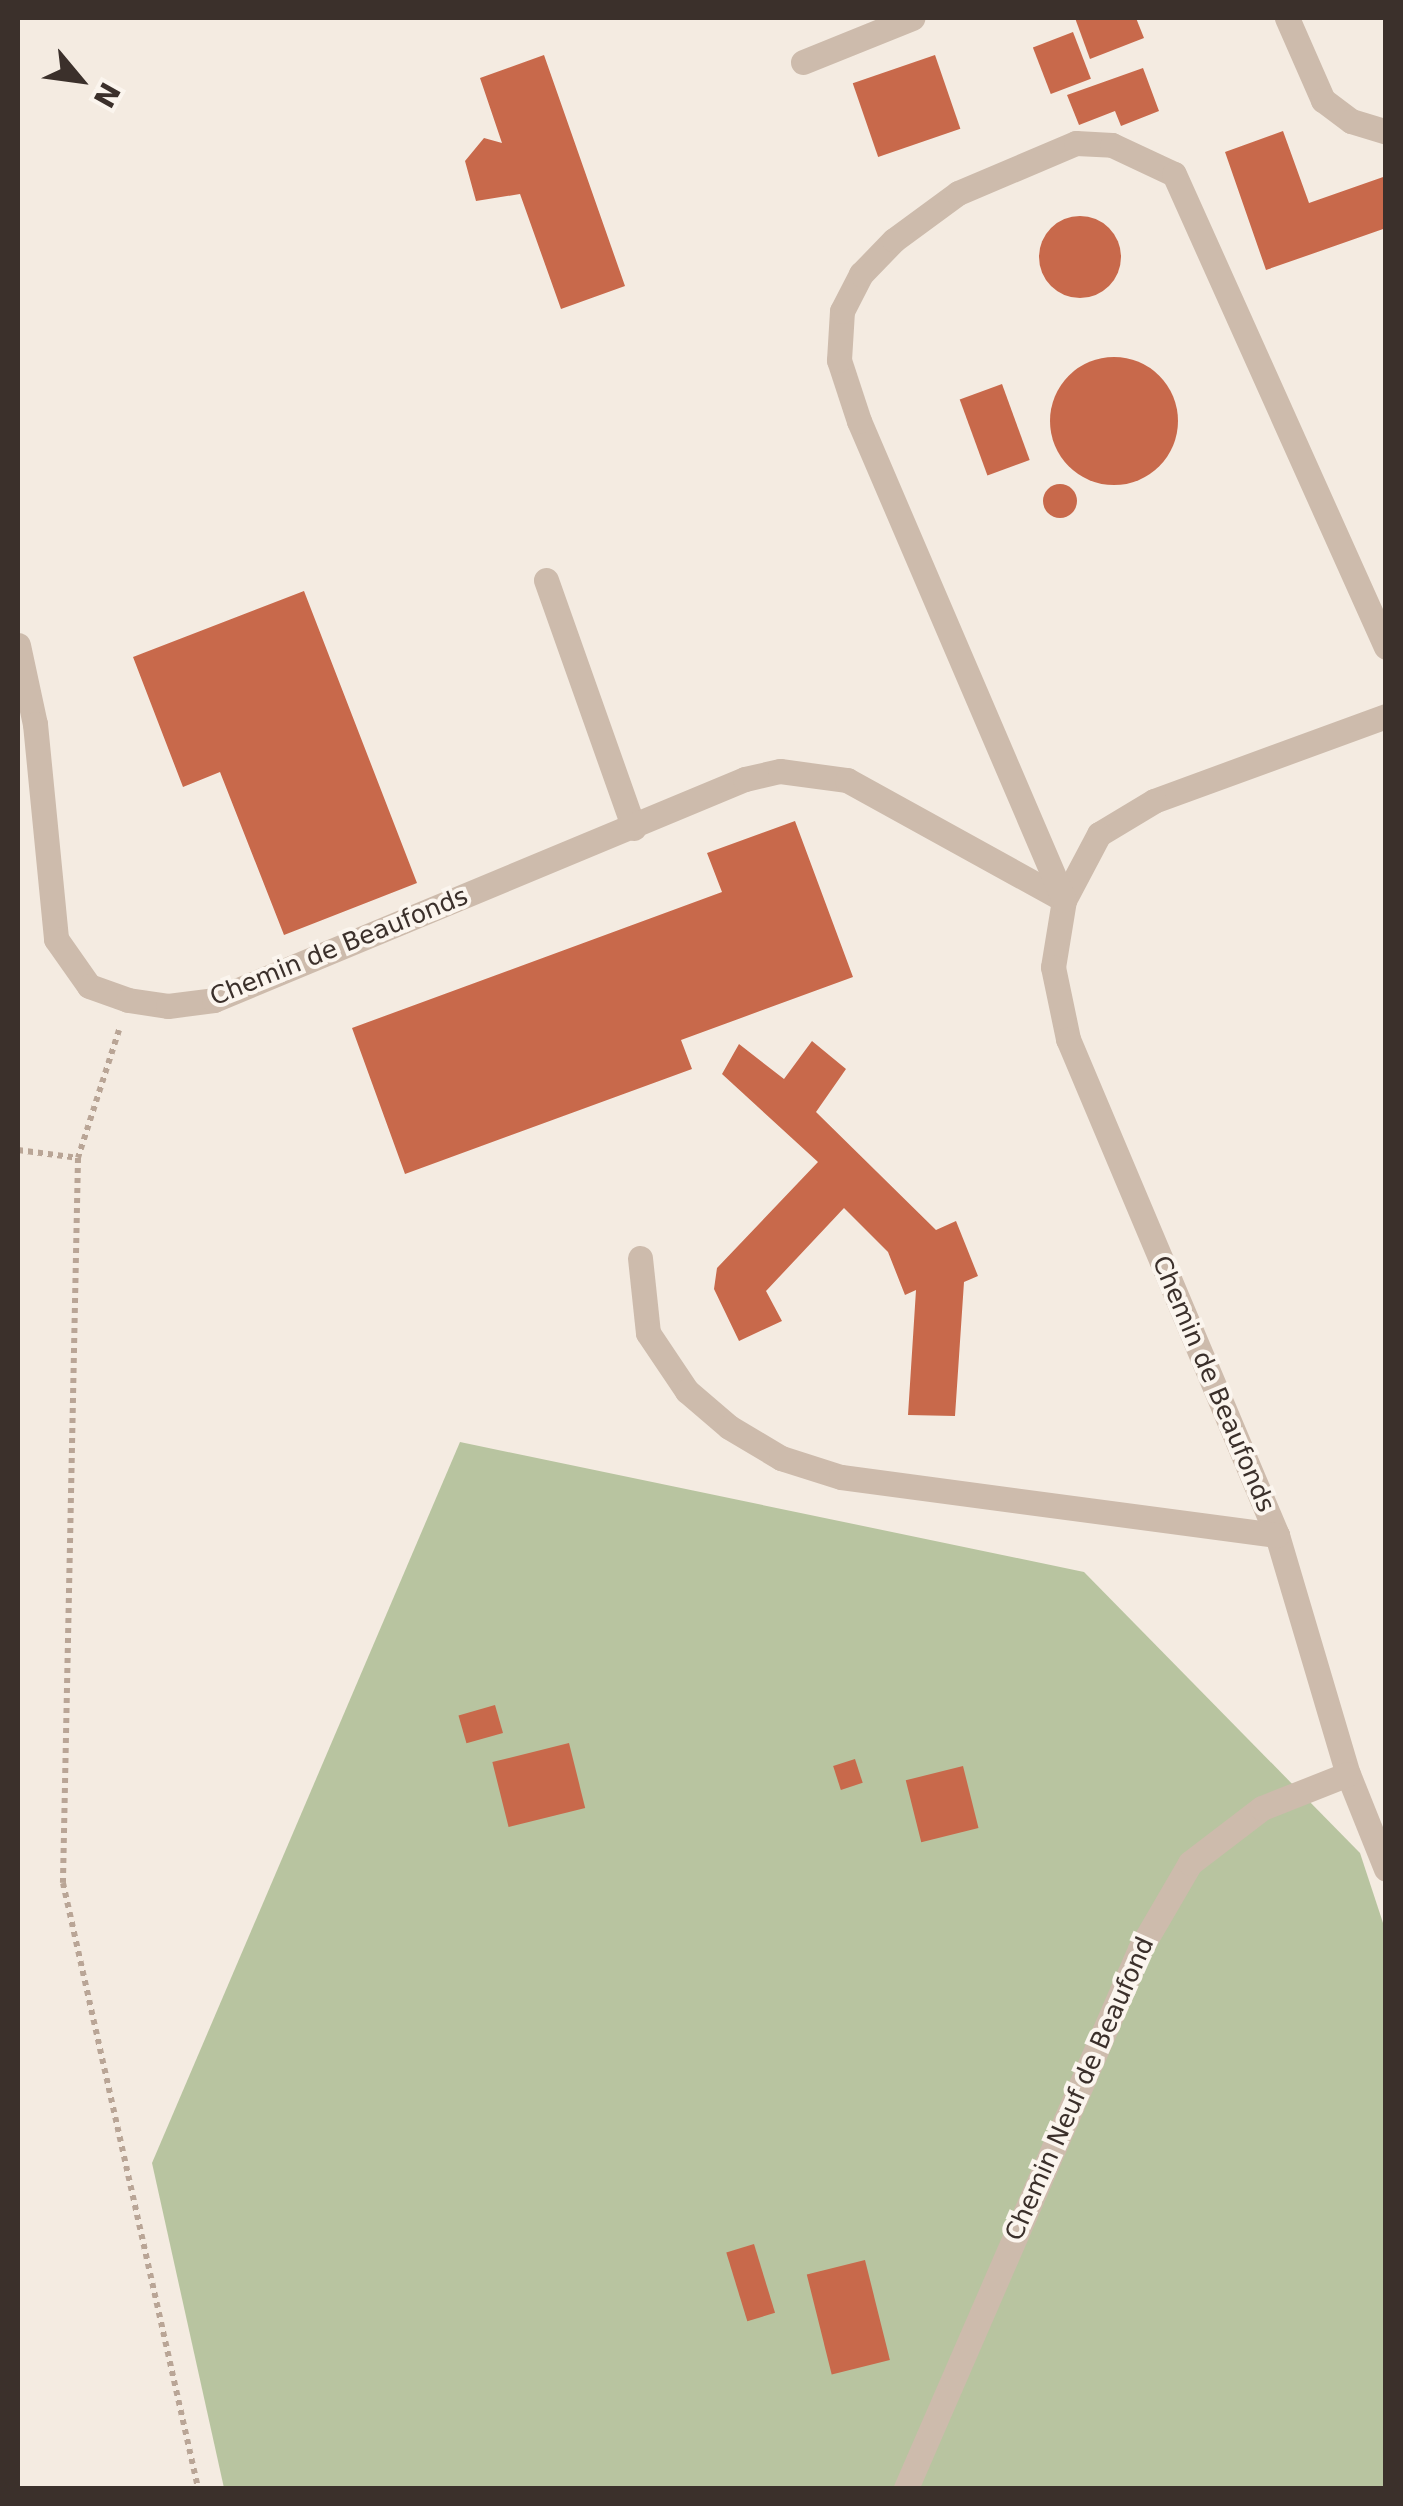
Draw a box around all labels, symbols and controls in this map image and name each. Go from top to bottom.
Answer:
north arrow [30,30,130,130]
text: N [87,77,127,113]
street label: Chemin de Beaufonds [206,881,472,1013]
street label: Chemin de Beaufonds [1145,1251,1281,1517]
street label: Chemin Neuf de Beaufond [999,1933,1161,2245]

